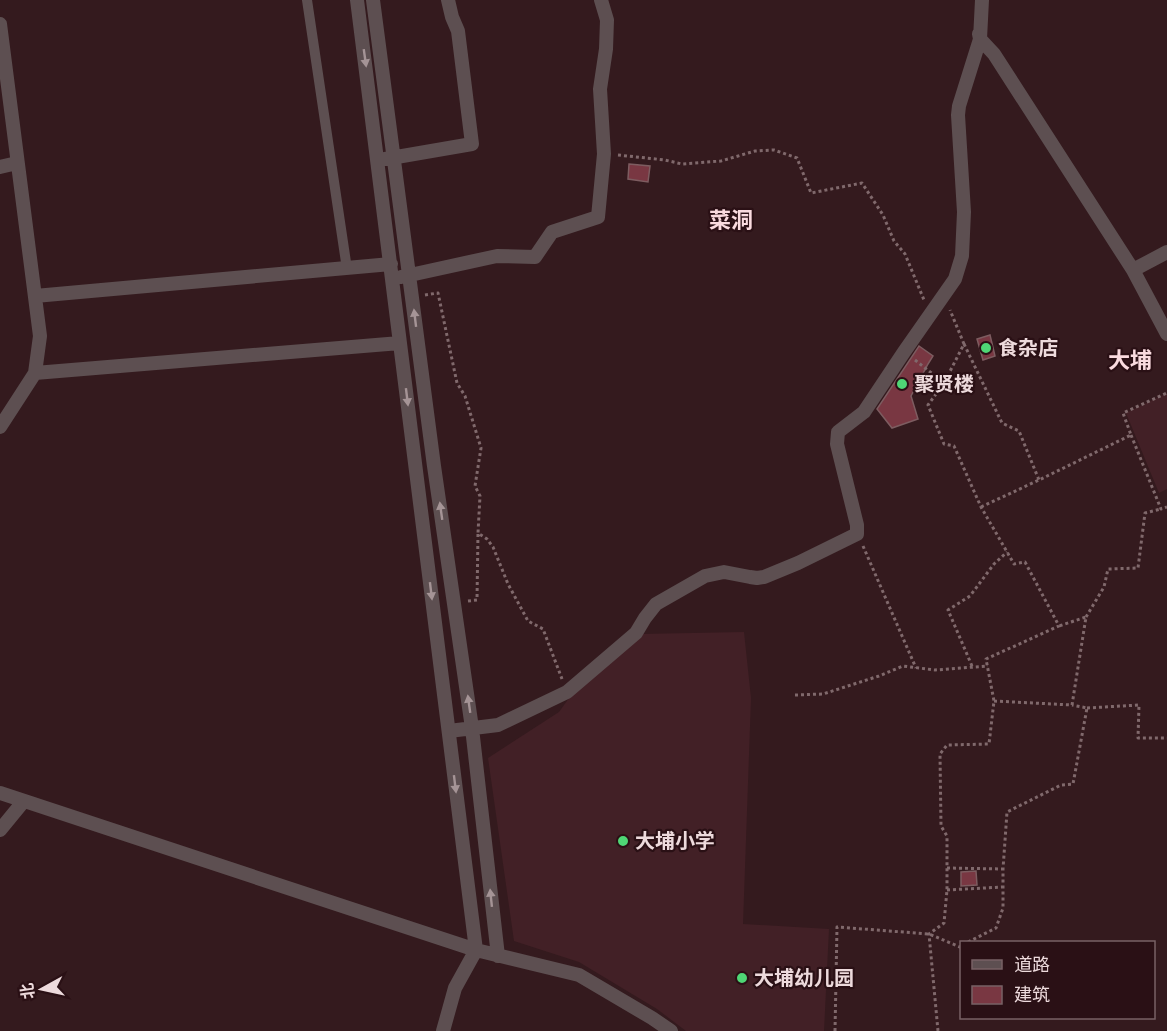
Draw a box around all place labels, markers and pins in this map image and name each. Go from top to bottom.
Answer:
place label: 食杂店 [998,335,1058,359]
marker: 食杂店 [979,341,993,355]
place label: 聚贤楼 [914,371,974,395]
marker: 聚贤楼 [895,377,909,391]
place label: 大埔小学 [635,828,715,852]
marker: 大埔小学 [616,834,630,848]
place label: 大埔幼儿园 [754,965,854,989]
marker: 大埔幼儿园 [735,971,749,985]

